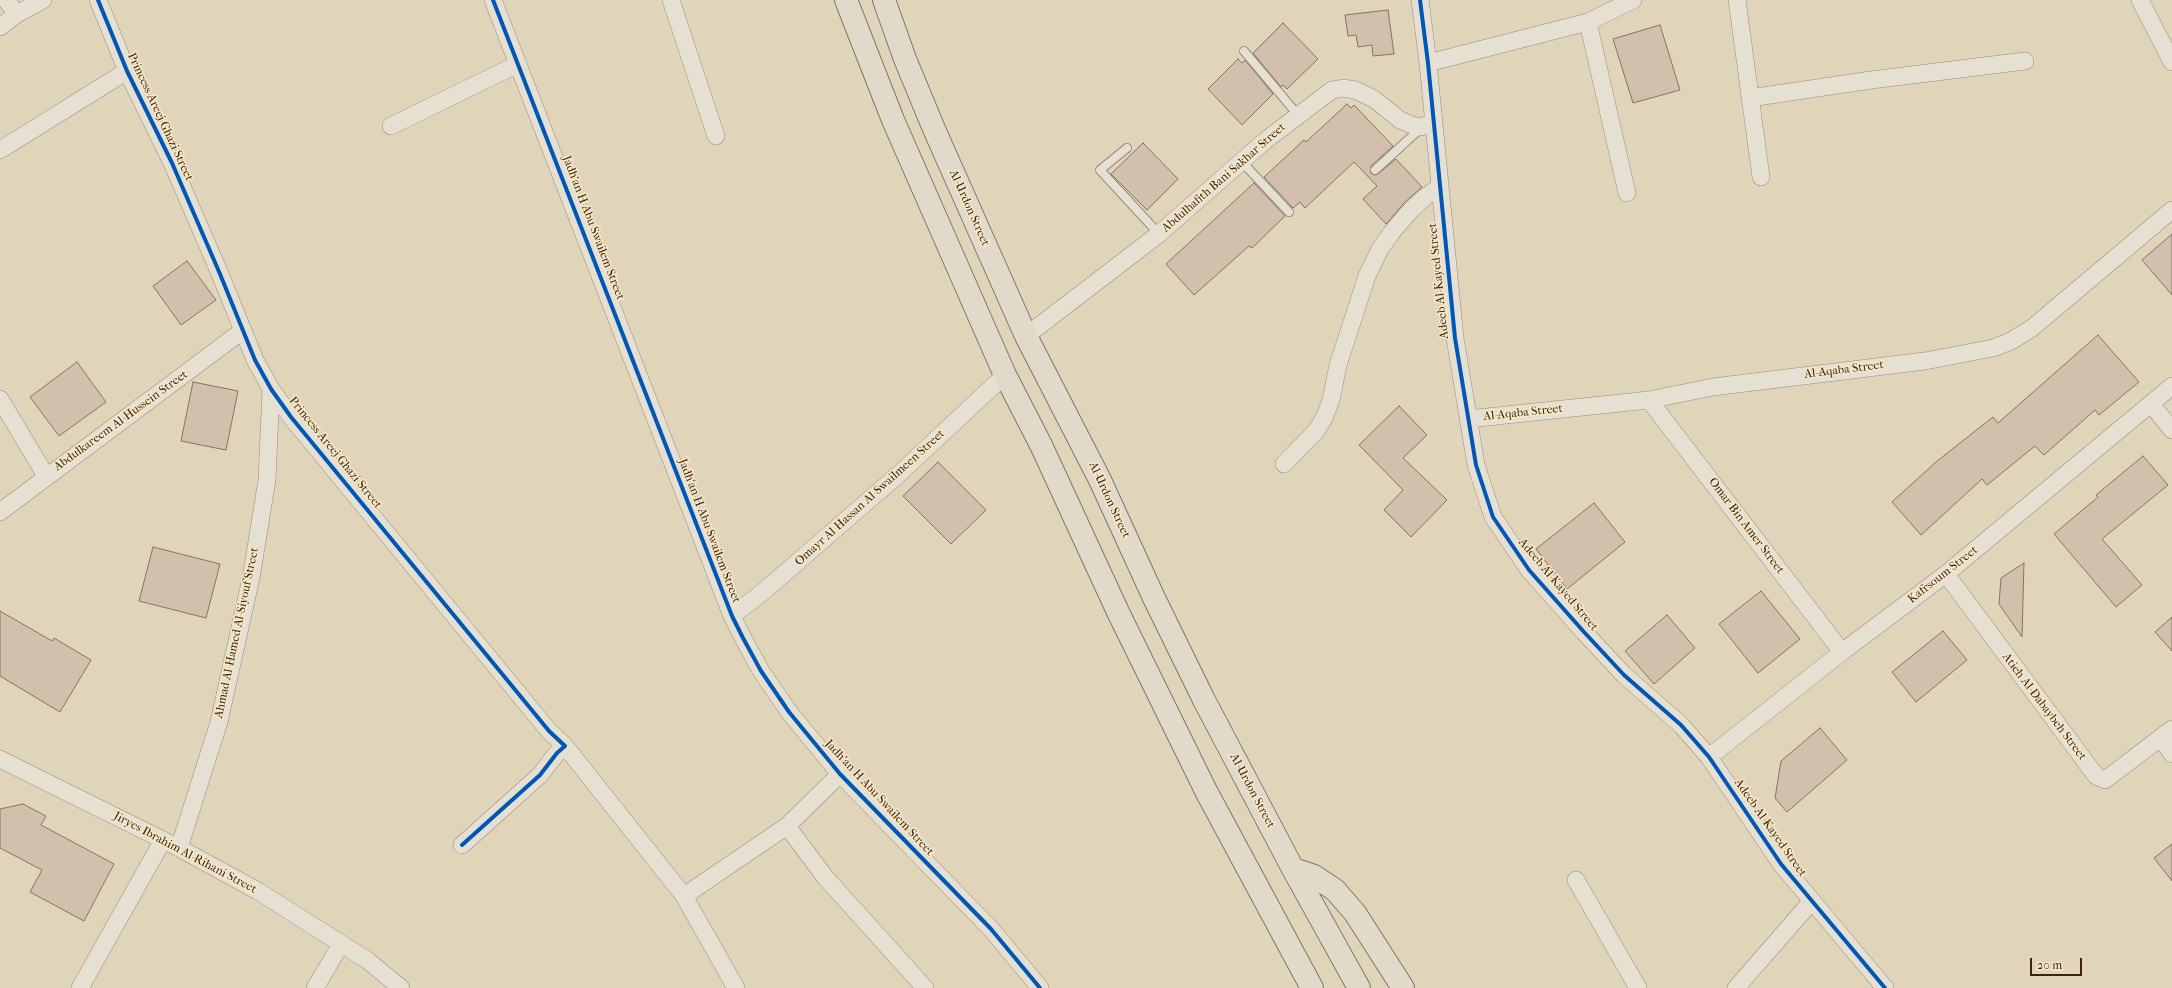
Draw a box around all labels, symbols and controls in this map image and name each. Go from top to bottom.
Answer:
street label: Princess Areej Ghazi Street [124,51,196,183]
street label: Abdulhafith Bani Sakhar Street [1159,120,1289,236]
street label: Jadh‘an H Abu Swailem Street [559,154,627,302]
street label: Al-Urdon Street [946,168,992,248]
street label: Adeeb Al-Kayed Street [1426,222,1452,340]
street label: Al-Aqaba Street [1804,358,1884,382]
street label: Abdulkareem Al-Hussein Street [51,368,191,474]
street label: Princess Areej Ghazi Street [285,394,385,512]
street label: Al-Aqaba Street [1483,402,1563,424]
street label: Omayr Al-Hassan Al-Swailmeen Street [792,427,948,569]
street label: Jadh‘an H Abu Swailem Street [675,457,743,605]
street label: Al-Urdon Street [1085,460,1133,540]
street label: Omar Bin Amer Street [1705,475,1787,577]
street label: Adeeb Al-Kayed Street [1515,536,1601,634]
street label: Kafrsoum Street [1905,543,1981,607]
street label: Ahmad Al-Hamed Al-Siyouf Street [212,546,262,720]
street label: Atieh Al-Dabaybeh Street [1999,650,2089,764]
street label: Jadh‘an H Abu Swailem Street [821,737,937,859]
street label: Al-Urdon Street [1226,751,1278,831]
street label: Adeeb Al-Kayed Street [1731,776,1809,880]
street label: Jiryes Ibrahim Al-Rihani Street [111,809,259,897]
scale bar [2032,950,2084,976]
text: 20 m [2037,958,2062,972]

